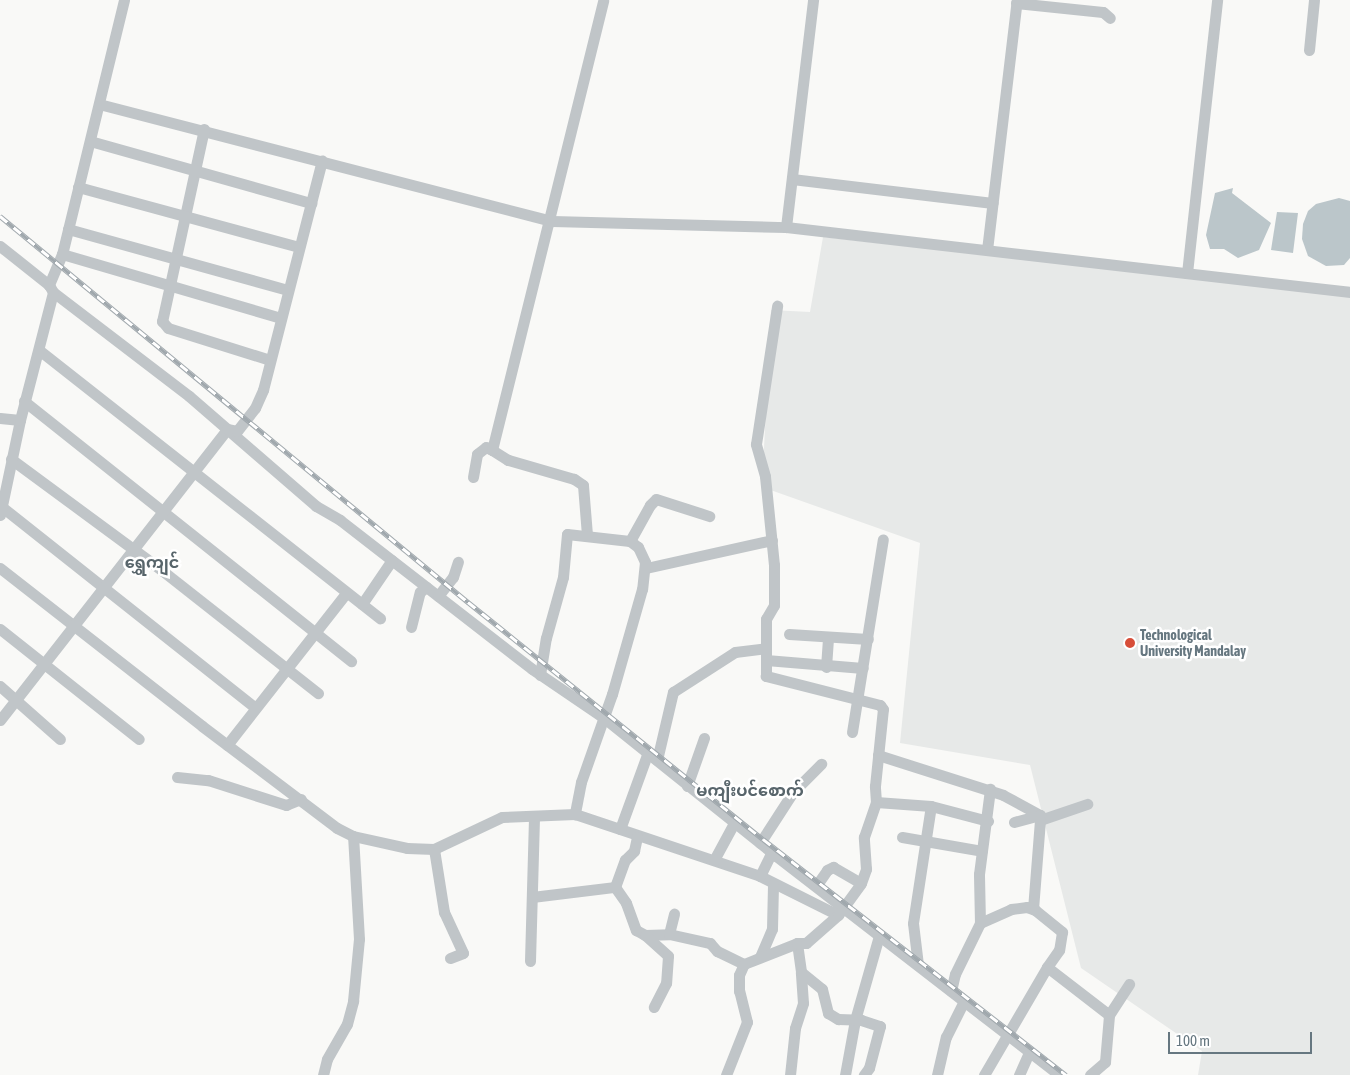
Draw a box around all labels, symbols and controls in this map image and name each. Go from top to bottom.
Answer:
district label: ရွှေကျင် [125,552,179,572]
place label: Technological University Mandalay [1140,627,1246,660]
marker: Technological University Mandalay [1124,637,1136,649]
district label: မကျီးပင်စောက် [696,780,804,800]
scale bar [1170,1022,1314,1054]
text: 100 m [1176,1032,1210,1049]

